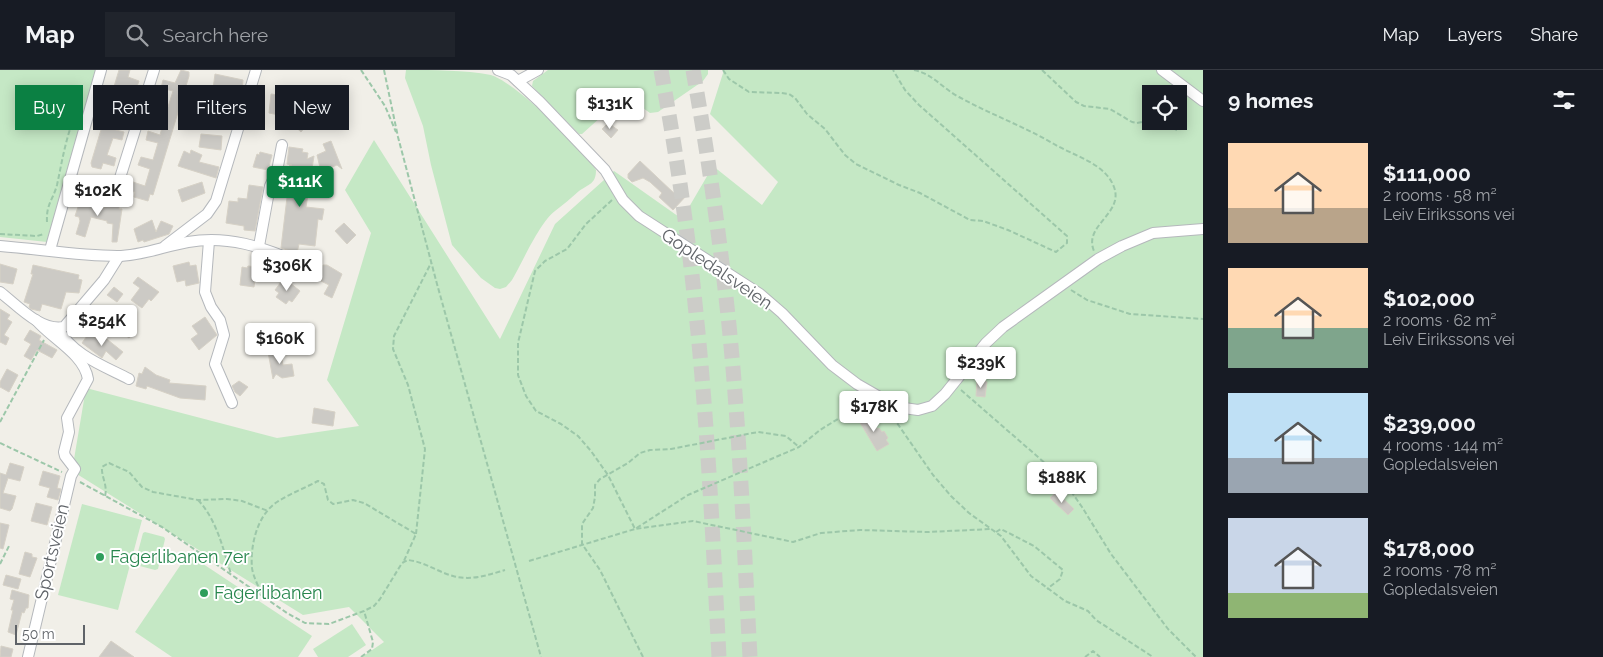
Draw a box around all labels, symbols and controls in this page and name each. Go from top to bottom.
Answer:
search box [105,12,455,57]
text: Map [25,20,75,49]
icon: search [123,21,151,49]
text: Search here [163,24,268,46]
text: Map [1383,24,1419,45]
text: Layers [1447,24,1502,45]
text: Share [1530,24,1578,45]
chip: Buy [15,85,83,130]
chip: Rent [93,85,168,130]
chip: Filters [178,85,265,130]
chip: New [275,85,349,130]
map controls [1142,85,1187,130]
button: locate [1142,85,1187,130]
icon: filters [1550,86,1578,114]
pin: $131K [575,88,645,130]
text: 9 homes [1228,88,1313,113]
text: $131K [587,94,633,113]
text: $111,000 [1383,161,1471,186]
icon: home [1268,163,1328,223]
pin: $111K [265,166,335,208]
text: $111K [278,172,322,191]
pin: $102K [63,174,133,217]
text: $102K [74,181,122,200]
text: 2 rooms · 58 m² [1383,186,1497,205]
text: Leiv Eirikssons vei [1383,205,1515,224]
street label: Gopledalsveien [658,224,777,313]
pin: $306K [252,250,322,292]
text: $306K [262,256,312,275]
text: $102,000 [1383,286,1475,311]
icon: home [1268,288,1328,348]
pin: $254K [67,304,137,347]
text: $254K [78,311,126,330]
text: 2 rooms · 62 m² [1383,311,1496,330]
pin: $160K [245,322,315,365]
text: $160K [256,329,304,348]
text: Leiv Eirikssons vei [1383,330,1515,349]
pin: $239K [946,346,1016,389]
text: $239K [957,353,1005,372]
pin: $178K [839,390,909,433]
text: $178K [850,397,898,416]
text: $239,000 [1383,411,1476,436]
icon: home [1268,413,1328,473]
text: 4 rooms · 144 m² [1383,436,1503,455]
text: Gopledalsveien [1383,455,1498,474]
pin: $188K [1027,462,1097,504]
text: $188K [1038,468,1086,487]
street label: Sportsveien [30,502,73,602]
text: $178,000 [1383,536,1475,561]
icon: home [1268,538,1328,598]
place label: Fagerlibanen 7er [110,546,250,567]
marker: Fagerlibanen 7er [94,551,106,563]
text: 2 rooms · 78 m² [1383,561,1496,580]
text: Gopledalsveien [1383,580,1498,599]
place label: Fagerlibanen [214,582,323,603]
marker: Fagerlibanen [198,587,210,599]
scale bar [15,622,85,645]
text: 50 m [22,626,55,642]

